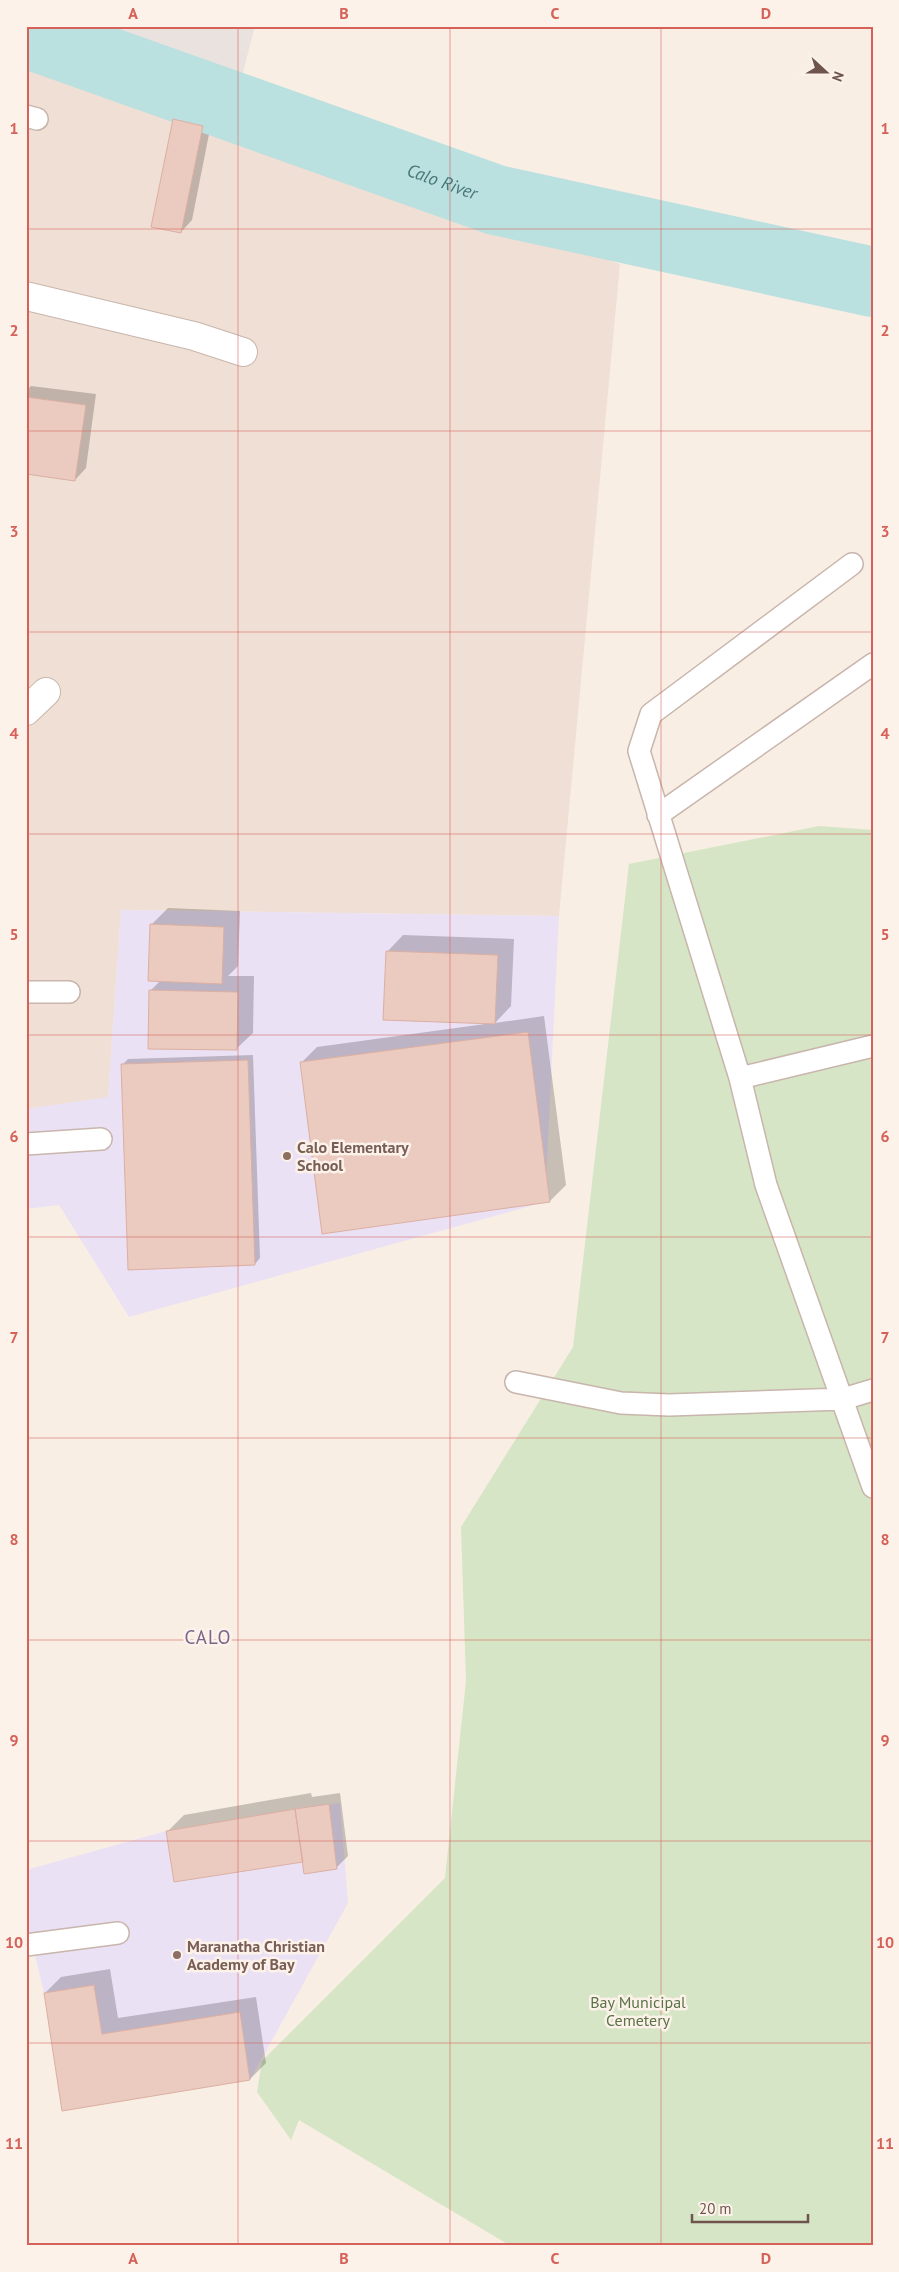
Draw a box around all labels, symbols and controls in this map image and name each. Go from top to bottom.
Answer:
text: A [128,3,138,23]
text: B [339,3,349,23]
text: C [551,3,560,23]
text: D [761,3,771,23]
north arrow [802,48,852,98]
text: N [828,69,848,84]
text: 1 [9,118,19,138]
text: 1 [880,118,890,138]
water label: Calo River [404,158,482,204]
text: 2 [9,320,19,340]
text: 2 [880,320,890,340]
text: 3 [9,521,19,541]
text: 3 [880,521,890,541]
text: 4 [9,723,19,743]
text: 4 [880,723,890,743]
text: 5 [9,924,19,944]
text: 5 [880,924,890,944]
text: 6 [9,1126,19,1146]
text: 6 [880,1126,890,1146]
place label: Calo Elementary School [297,1137,409,1175]
marker: Calo Elementary School [281,1150,293,1162]
text: 7 [9,1327,19,1347]
text: 7 [880,1327,890,1347]
text: 8 [9,1529,19,1549]
text: 8 [880,1529,890,1549]
district label: CALO [185,1625,232,1649]
text: 9 [9,1730,19,1750]
text: 9 [880,1730,890,1750]
text: 10 [5,1932,23,1952]
text: 10 [876,1932,894,1952]
place label: Maranatha Christian Academy of Bay [187,1936,325,1974]
marker: Maranatha Christian Academy of Bay [171,1949,183,1961]
park label: Bay Municipal Cemetery [590,1992,686,2030]
text: 11 [5,2133,23,2153]
text: 11 [876,2133,894,2153]
scale bar [692,2192,808,2224]
text: 20 m [699,2199,732,2218]
text: A [128,2248,138,2268]
text: B [339,2248,349,2268]
text: C [551,2248,560,2268]
text: D [761,2248,771,2268]

